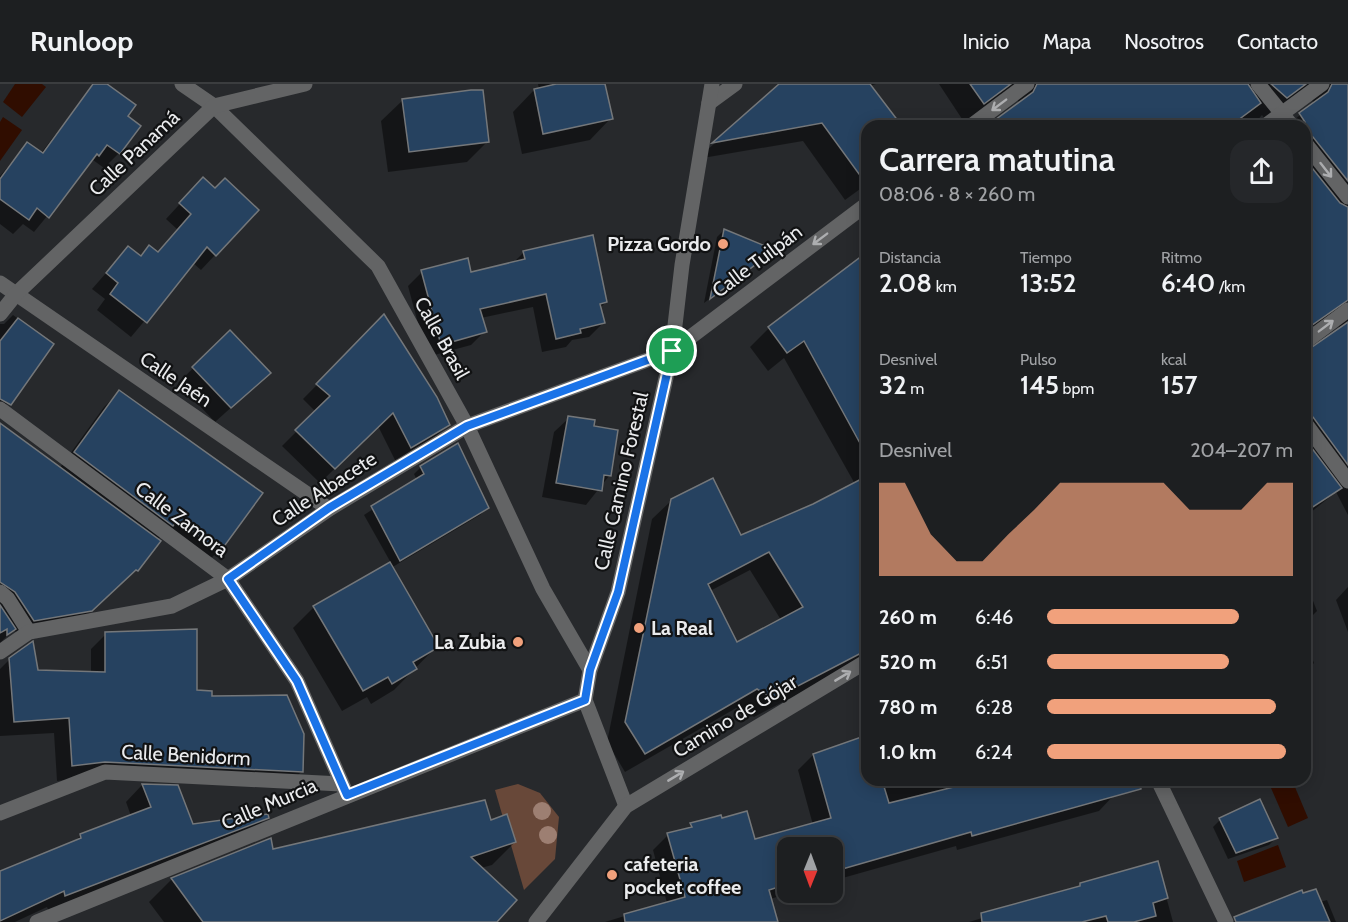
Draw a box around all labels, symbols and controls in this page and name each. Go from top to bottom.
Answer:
text: Runloop [30,24,133,58]
text: Inicio [962,29,1009,54]
text: Mapa [1042,29,1091,54]
text: Nosotros [1124,29,1204,54]
text: Contacto [1237,29,1318,54]
one-way arrow [991,99,1007,111]
street label: Calle Panamá [84,105,184,201]
text: Carrera matutina [879,139,1115,179]
button: share [1230,140,1293,203]
one-way arrow [1320,162,1333,178]
text: 08:06 · 8 × 260 m [879,182,1035,206]
street label: Calle Tuilpán [707,219,807,303]
place label: Pizza Gordo [607,232,711,256]
one-way arrow [813,233,829,246]
marker: Pizza Gordo [716,237,730,251]
text: Distancia [879,248,941,267]
text: Tiempo [1020,248,1072,267]
text: Ritmo [1161,248,1202,267]
text: 2.08 [879,267,932,299]
text: 13:52 [1020,267,1077,299]
text: 6:40 [1161,267,1215,299]
text: km [932,277,957,296]
text: /km [1215,277,1245,296]
street label: Calle Brasil [409,292,475,384]
one-way arrow [1318,320,1334,332]
pin [646,325,697,376]
icon: arrive [655,334,688,367]
street label: Calle Jaén [135,346,217,412]
text: Desnivel [879,350,937,369]
text: Pulso [1020,350,1057,369]
text: kcal [1161,350,1187,369]
text: 32 [879,369,907,401]
text: 145 [1020,369,1059,401]
text: 157 [1161,369,1197,401]
text: m [907,379,924,398]
text: bpm [1059,379,1094,398]
street label: Calle Camino Forestal [589,389,653,573]
text: Desnivel [879,438,952,462]
text: 204–207 m [1190,438,1293,462]
street label: Calle Albacete [267,446,381,532]
street label: Calle Zamora [131,476,234,562]
text: 260 m [879,605,937,629]
text: 6:46 [975,605,1013,629]
place label: La Real [651,616,713,640]
marker: La Real [632,621,646,635]
place label: La Zubia [434,630,506,654]
marker: La Zubia [511,635,525,649]
text: 520 m [879,650,936,674]
text: 6:51 [975,650,1008,674]
street label: Camino de Gójar [669,669,802,763]
one-way arrow [834,669,851,681]
text: 780 m [879,695,937,719]
text: 6:28 [975,695,1013,719]
street label: Calle Benidorm [121,740,251,770]
text: 1.0 km [879,740,936,764]
text: 6:24 [975,740,1013,764]
one-way arrow [667,770,684,782]
street label: Calle Murcia [218,773,321,835]
north arrow [777,837,843,903]
map controls [777,837,843,903]
place label: cafeteria pocket coffee [624,852,741,899]
marker: cafeteria pocket coffee [605,868,619,882]

